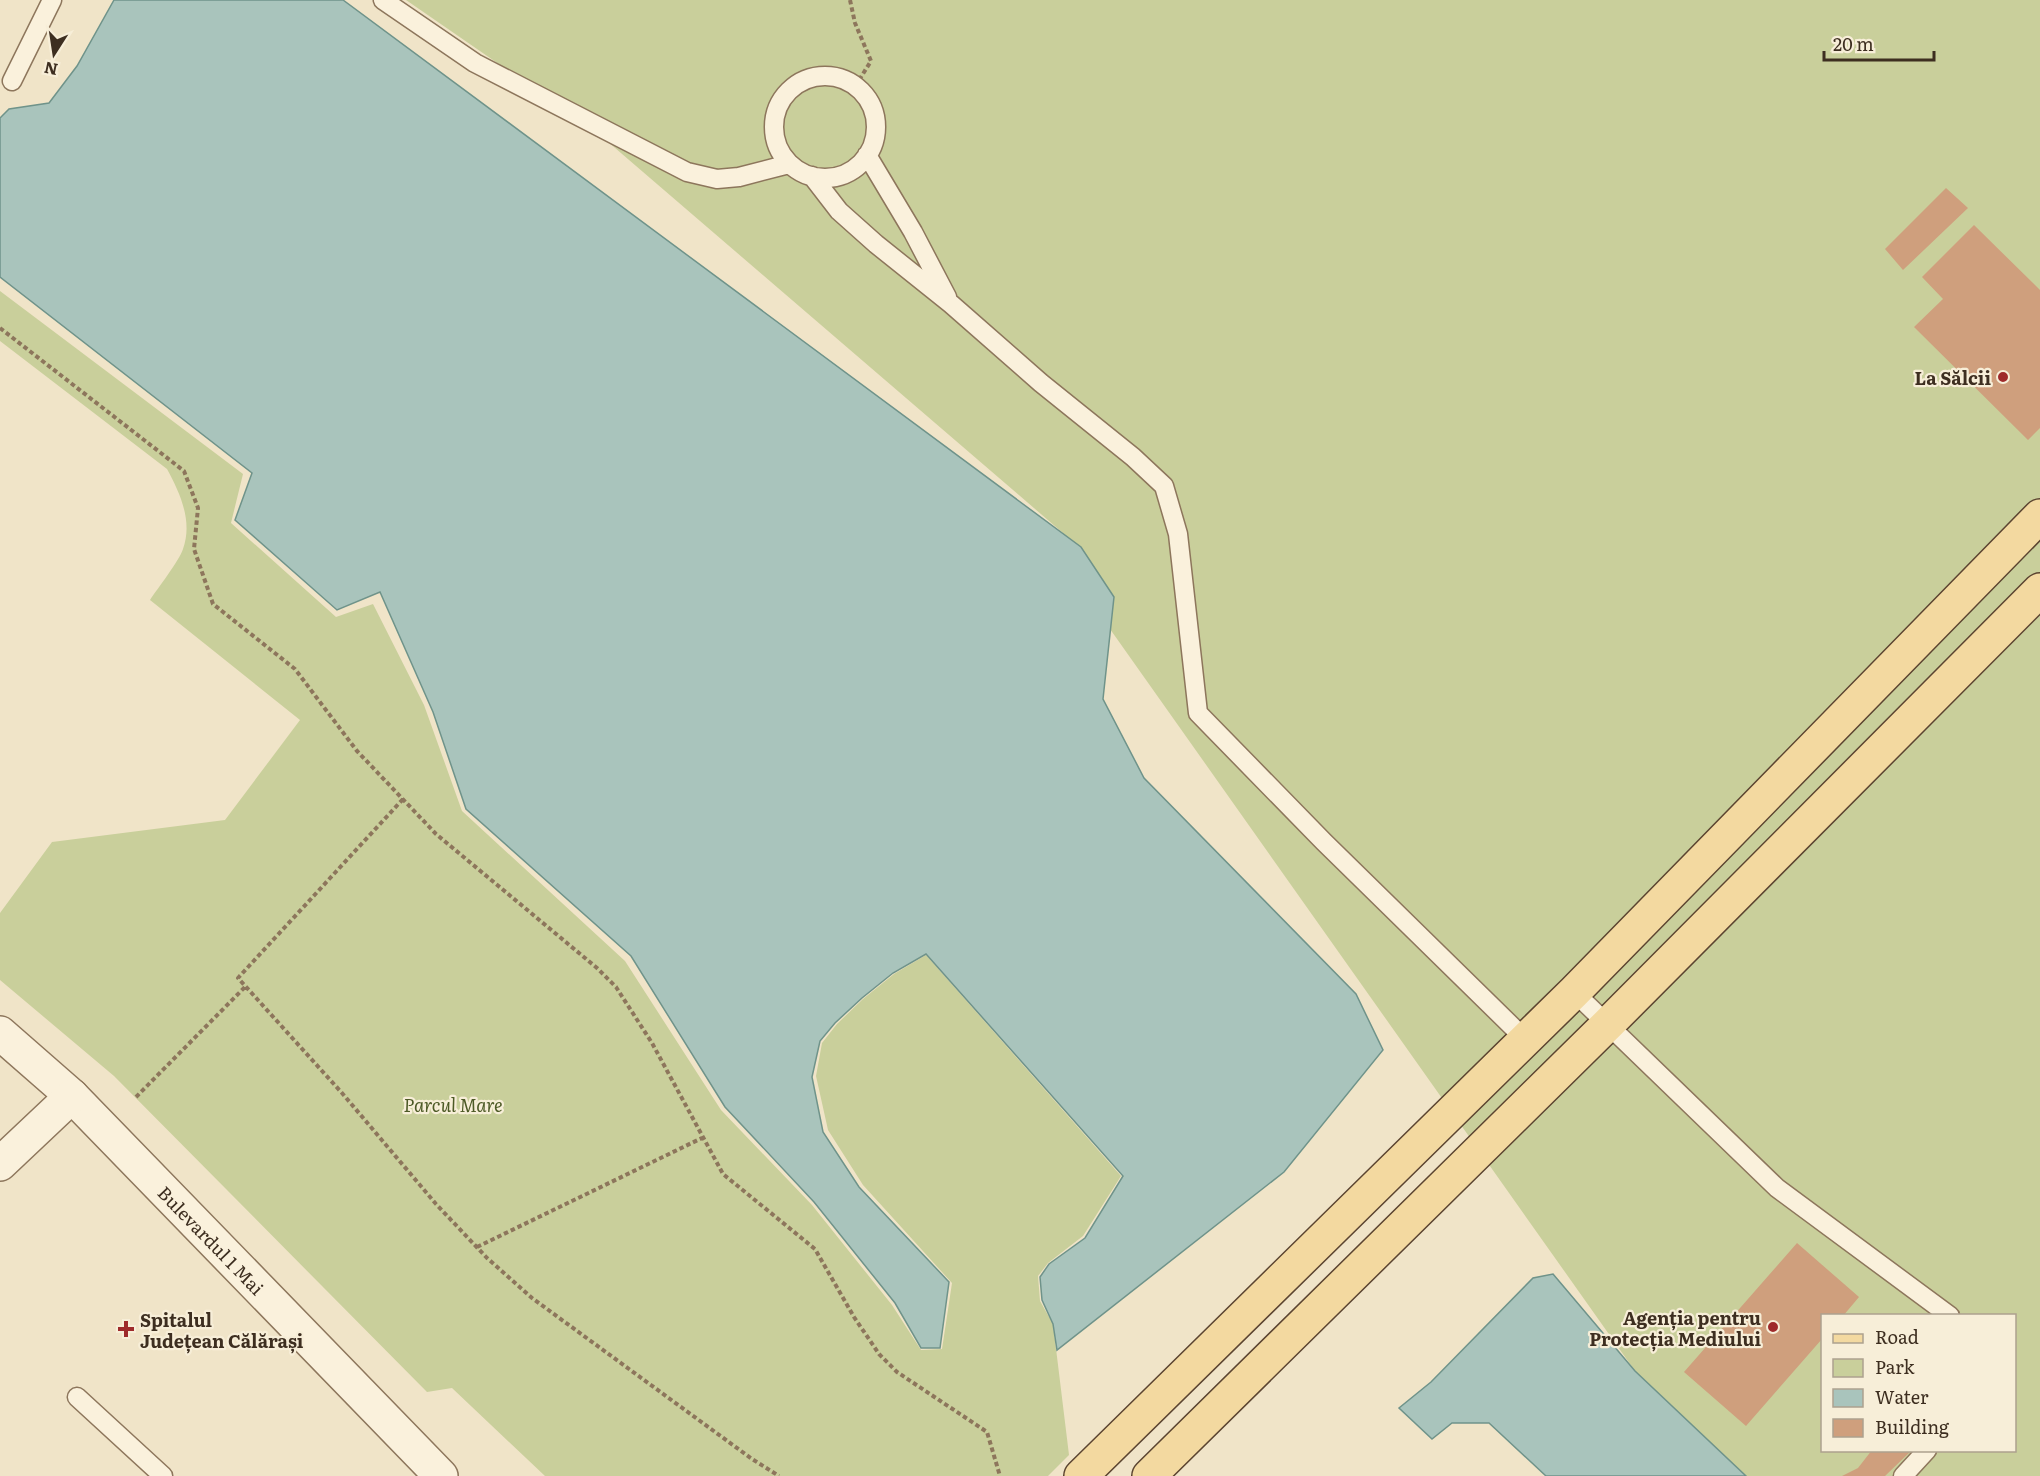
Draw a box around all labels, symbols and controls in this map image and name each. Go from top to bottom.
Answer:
north arrow [24,24,84,84]
scale bar [1824,24,1934,62]
text: 20 m [1833,30,1874,57]
text: N [42,57,60,83]
place label: La Sălcii [1915,364,1991,391]
marker: La Sălcii [1996,370,2010,384]
park label: Parcul Mare [404,1091,503,1118]
street label: Bulevardul 1 Mai [152,1179,271,1300]
place label: Agenția pentru Protecția Mediului [1589,1304,1761,1352]
place label: Spitalul Județean Călărași [140,1306,304,1354]
legend [1821,1314,2016,1452]
marker: Spitalul Județean Călărași [117,1320,135,1338]
marker: Agenția pentru Protecția Mediului [1766,1320,1780,1334]
text: Road [1875,1323,1919,1350]
text: Park [1875,1353,1916,1380]
text: Water [1875,1383,1929,1410]
text: Building [1875,1413,1950,1440]

